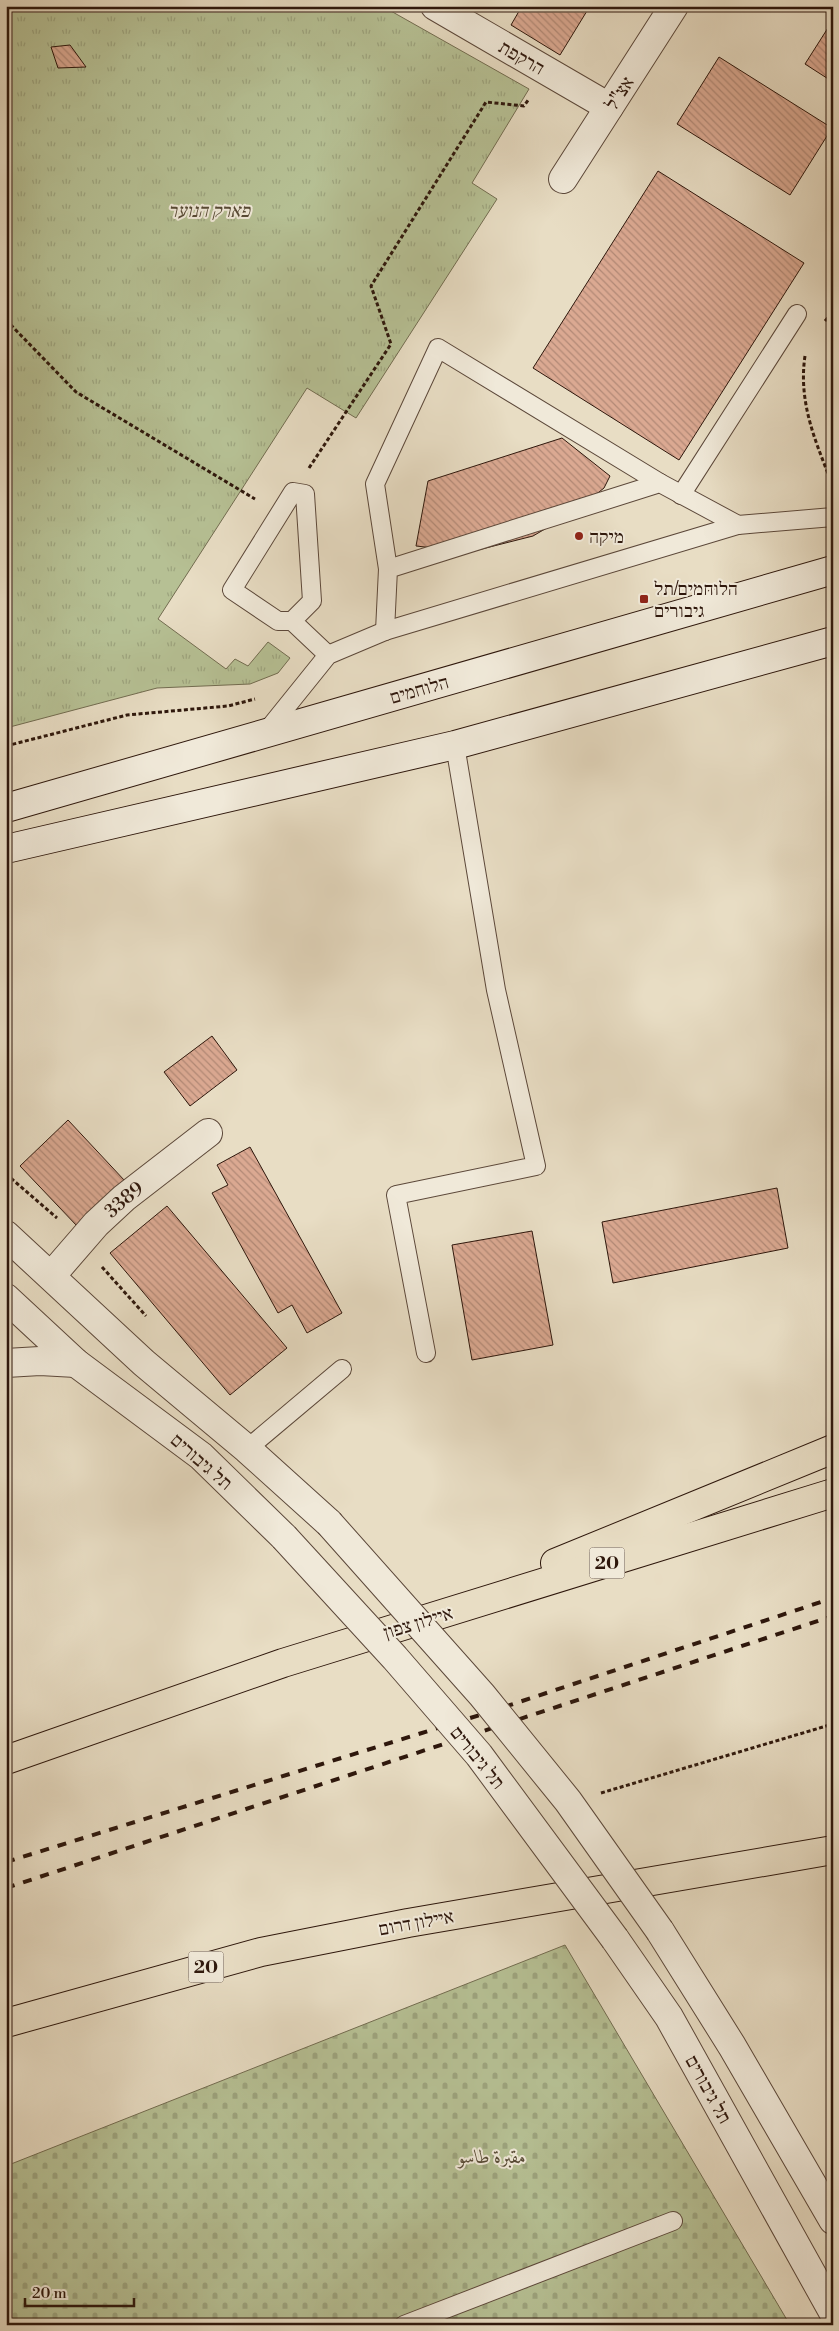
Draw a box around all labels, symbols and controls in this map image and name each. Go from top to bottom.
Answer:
street label: הרקפת [494,35,549,81]
street label: אצ"ל [600,72,640,115]
park label: פארק הנוער [168,199,251,223]
place label: מיקה [589,525,624,549]
marker: מיקה [573,530,585,542]
place label: הלוחמים/תל גיבורים [654,577,738,623]
marker: הלוחמים/תל גיבורים [638,593,650,605]
street label: הלוחמים [387,670,452,710]
street label: 3389 [100,1176,149,1223]
street label: תל גיבורים [165,1428,237,1495]
road number: 20 [590,1548,624,1579]
street label: איילון צפון [381,1601,456,1645]
street label: תל גיבורים [444,1721,510,1794]
street label: איילון דרום [377,1905,456,1941]
road number: 20 [188,1951,224,1982]
street label: תל גיבורים [680,2051,737,2128]
park label: مقبرة طاسو [457,2145,526,2169]
scale bar [25,2276,134,2308]
text: 20 m [32,2284,67,2303]

